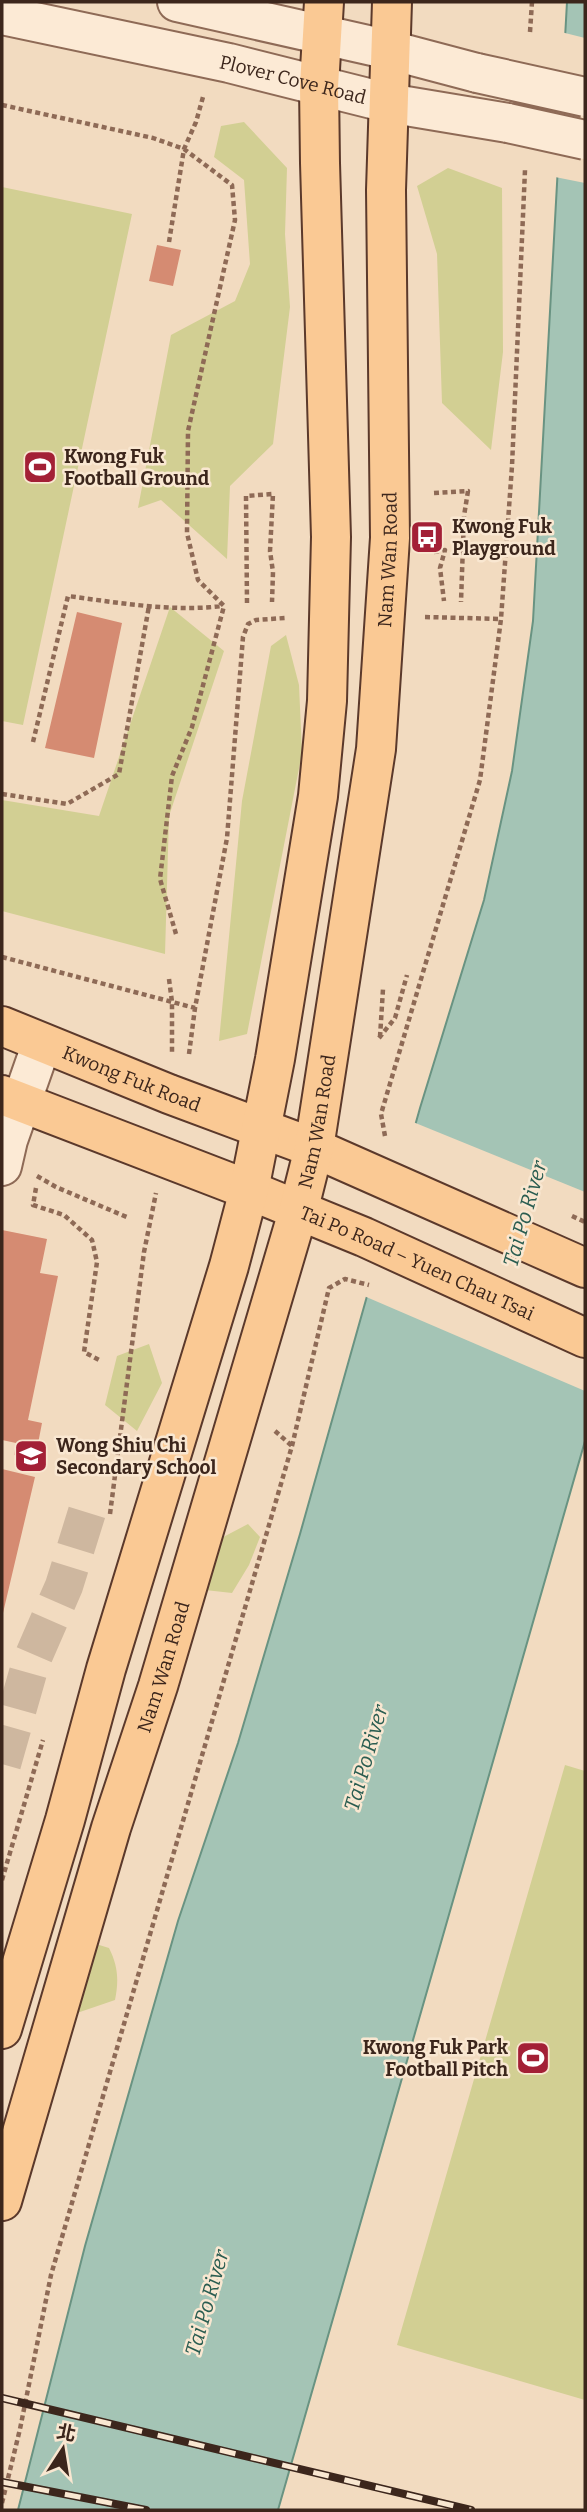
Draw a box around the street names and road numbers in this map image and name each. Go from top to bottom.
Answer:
street label: Plover Cove Road [218,50,369,109]
street label: Nam Wan Road [373,492,402,628]
street label: Kwong Fuk Road [59,1040,204,1116]
street label: Nam Wan Road [293,1053,340,1191]
street label: Tai Po Road – Yuen Chau Tsai [297,1201,538,1325]
street label: Nam Wan Road [132,1599,194,1735]

